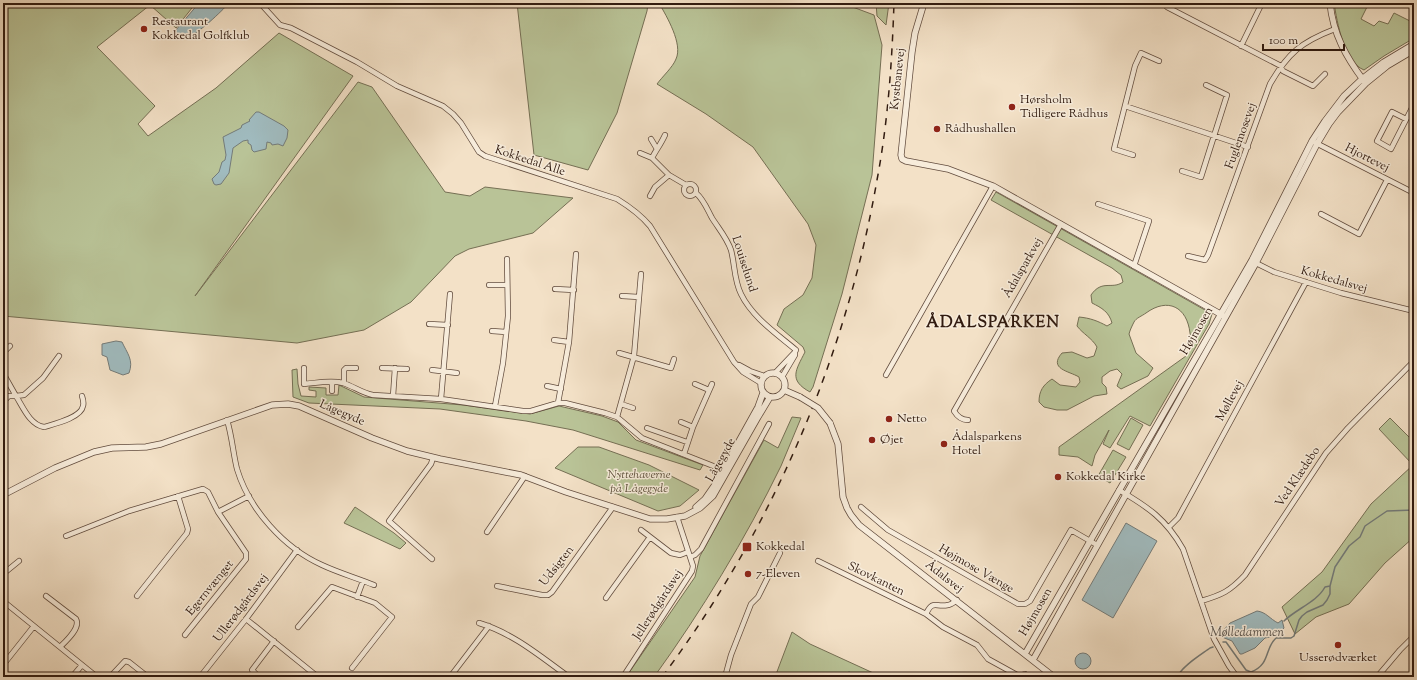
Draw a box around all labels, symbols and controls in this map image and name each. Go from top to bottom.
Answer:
place label: Restaurant Kokkedal Golfklub [152,13,250,45]
marker: Restaurant Kokkedal Golfklub [139,24,149,34]
scale bar [1263,26,1344,52]
text: 100 m [1269,32,1298,50]
street label: Kystbanevej [886,47,910,111]
place label: Hørsholm Tidligere Rådhus [1020,91,1108,123]
street label: Fuglemosevej [1221,100,1261,172]
marker: Hørsholm Tidligere Rådhus [1007,102,1017,112]
place label: Rådhushallen [945,120,1016,138]
marker: Rådhushallen [932,124,942,134]
street label: Hjortevej [1341,139,1393,177]
street label: Kokkedal Alle [492,141,568,181]
street label: Louiselund [726,234,762,295]
street label: Ådalsparkvej [998,234,1048,302]
street label: Kokkedalsvej [1299,262,1369,298]
street label: Højmosen [1176,304,1218,358]
district label: ÅDALSPARKEN [926,311,1060,335]
street label: Møllevej [1211,377,1249,425]
street label: Lågegyde [316,395,368,431]
place label: Netto [897,410,927,428]
marker: Netto [884,414,894,424]
place label: Ådalsparkens Hotel [952,428,1022,460]
place label: Øjet [880,431,903,449]
street label: Lågegyde [702,434,741,485]
marker: Øjet [867,435,877,445]
marker: Ådalsparkens Hotel [939,439,949,449]
street label: Ved Klædebo [1271,443,1325,511]
park label: Nyttehaverne på Lågegyde [607,466,671,498]
place label: Kokkedal Kirke [1066,468,1146,486]
marker: Kokkedal Kirke [1053,472,1063,482]
place label: Kokkedal [756,538,805,556]
street label: Højmose Vænge [935,540,1017,598]
marker: Kokkedal [741,541,753,553]
street label: Udsigten [535,542,579,590]
street label: Egernvænget [182,556,238,620]
street label: Ådalsvej [921,556,967,598]
street label: Skovkanten [844,557,908,601]
place label: 7-Eleven [756,565,800,583]
street label: Jellerødgårdsvej [628,566,688,645]
marker: 7-Eleven [743,569,753,579]
street label: Ullerødgårdsvej [209,570,273,646]
street label: Højmosen [1015,585,1057,639]
water label: Mølledammen [1210,624,1284,642]
marker: Usserødværket [1333,640,1343,650]
place label: Usserødværket [1299,649,1377,667]

